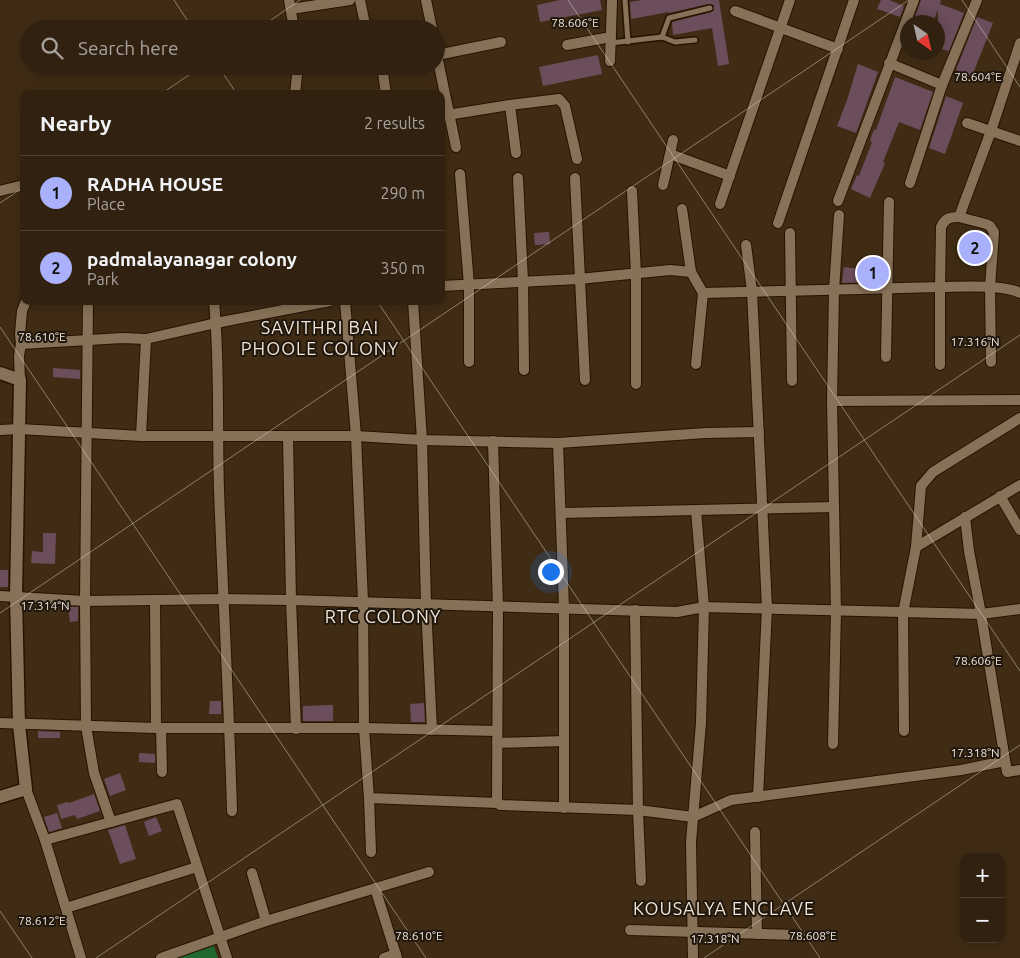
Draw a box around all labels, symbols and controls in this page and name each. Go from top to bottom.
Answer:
north arrow [900,15,945,60]
text: 78.606°E [551,16,599,29]
search box [20,20,445,75]
icon: search [38,34,66,62]
text: Search here [78,37,178,59]
text: 78.604°E [954,70,1002,83]
text: Nearby [40,111,111,135]
text: 2 results [364,114,425,132]
text: RADHA HOUSE [87,173,223,195]
text: 1 [51,184,61,202]
text: 290 m [380,184,425,202]
text: Place [87,195,125,213]
pin: 2 [959,229,991,267]
text: padmalayanagar colony [87,248,297,270]
pin: 1 [857,254,889,292]
text: 2 [51,259,61,277]
text: 350 m [380,259,425,277]
text: Park [87,270,119,288]
district label: SAVITHRI BAI PHOOLE COLONY [241,317,399,358]
text: 78.610°E [18,330,66,343]
text: 17.316°N [950,335,1000,348]
your location [538,559,564,585]
text: 17.314°N [20,599,70,612]
district label: RTC COLONY [325,606,441,626]
text: 78.606°E [954,654,1002,667]
text: 17.318°N [950,746,1000,759]
map controls [960,853,1005,943]
button: + [960,853,1005,898]
district label: KOUSALYA ENCLAVE [633,898,815,918]
button: − [960,898,1005,943]
text: 78.612°E [18,914,66,927]
text: 78.610°E [395,929,443,942]
text: 78.608°E [789,929,837,942]
text: 17.318°N [690,932,740,945]

